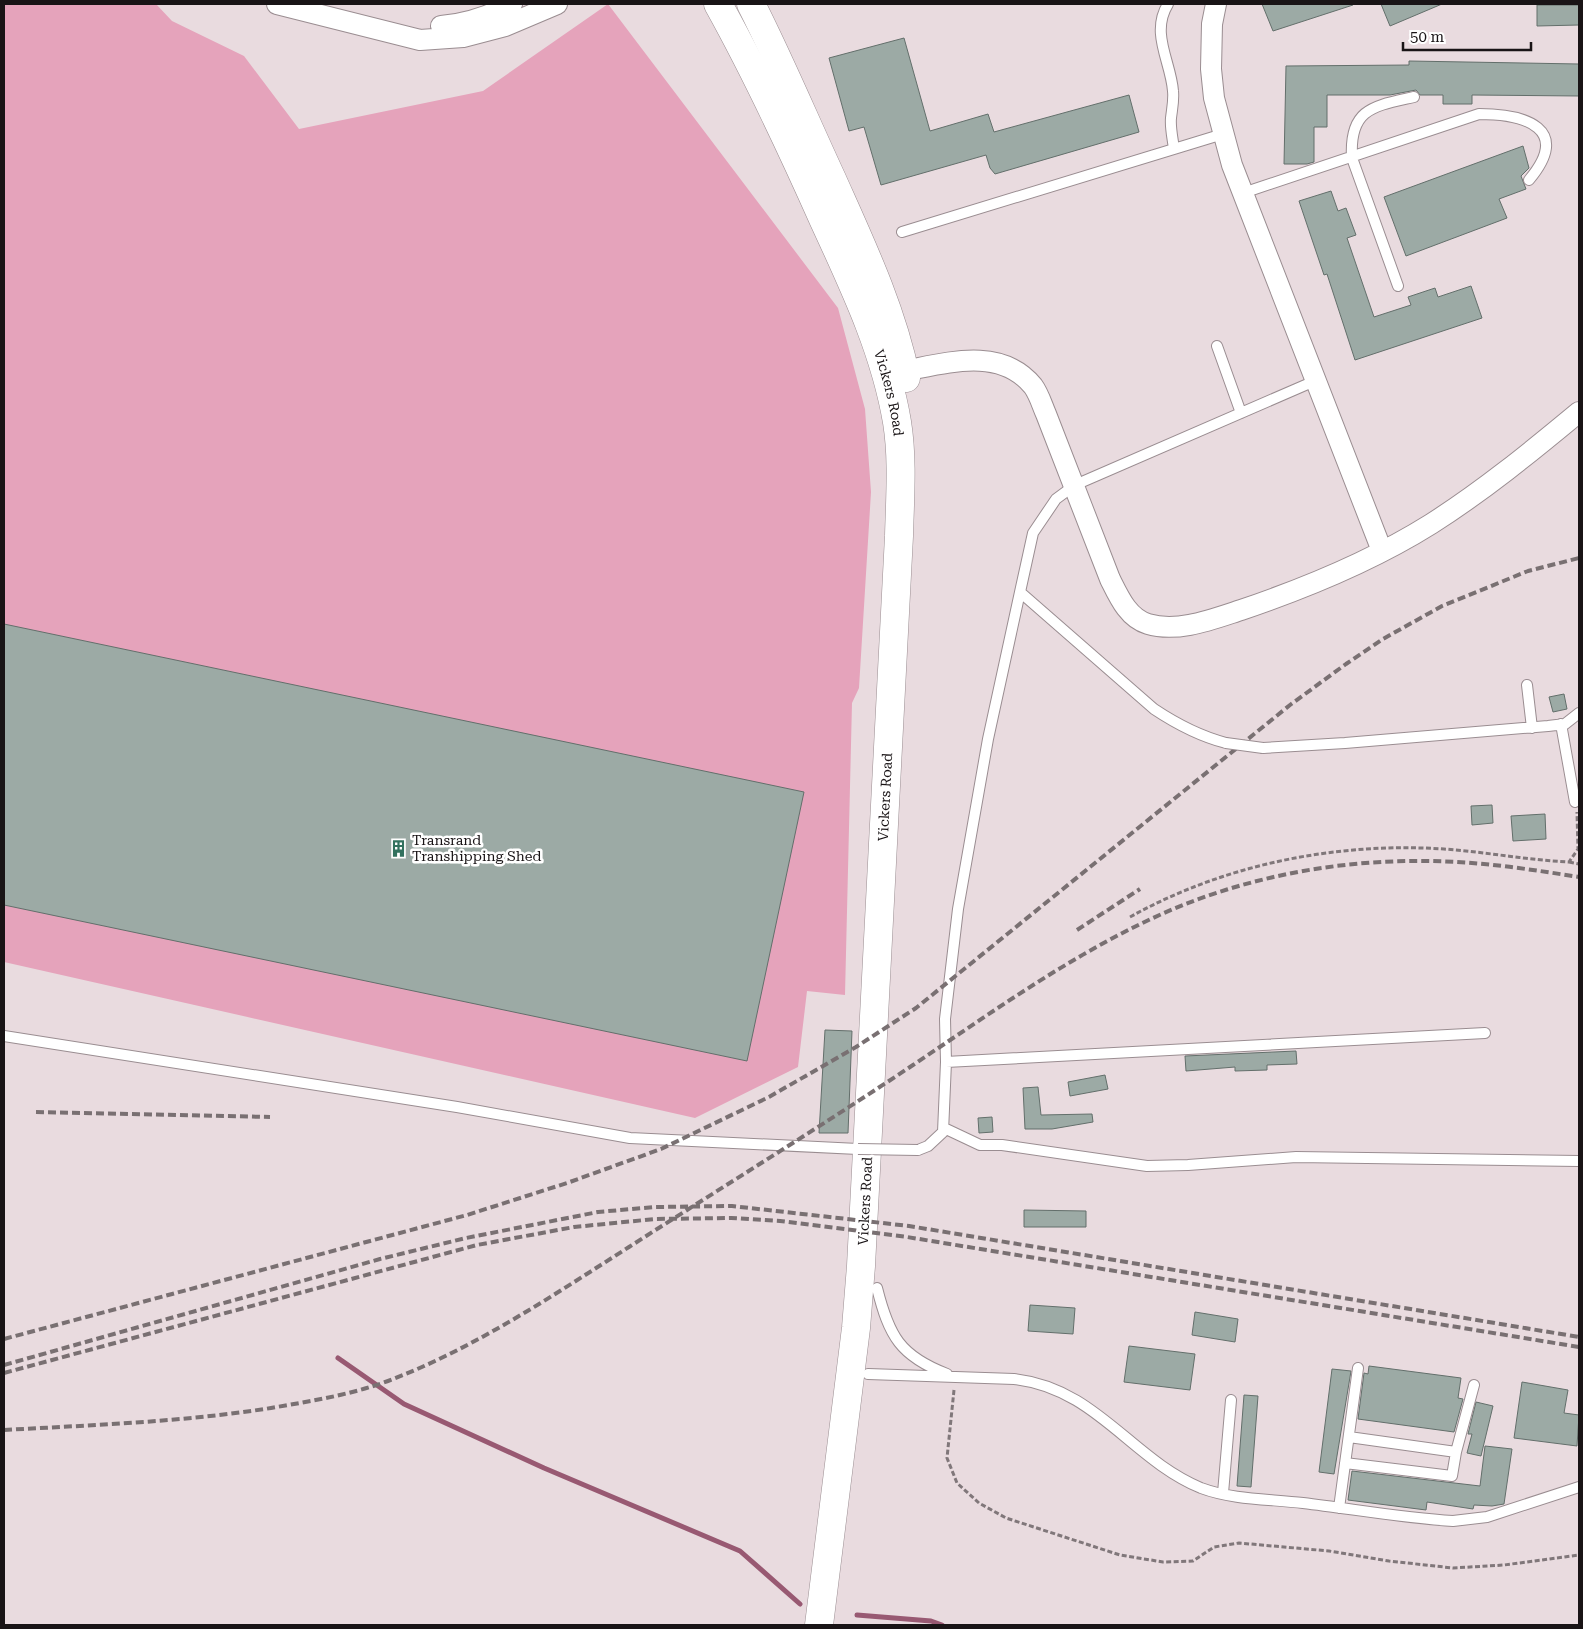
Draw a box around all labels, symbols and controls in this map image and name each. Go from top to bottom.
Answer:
scale bar [1403,20,1530,52]
text: 50 m [1410,28,1445,46]
street label: Vickers Road [871,347,907,437]
street label: Vickers Road [875,752,895,842]
place label: Transrand Transhipping Shed [412,832,541,864]
building icon: Transrand Transhipping Shed [388,838,408,858]
street label: Vickers Road [855,1156,875,1246]

